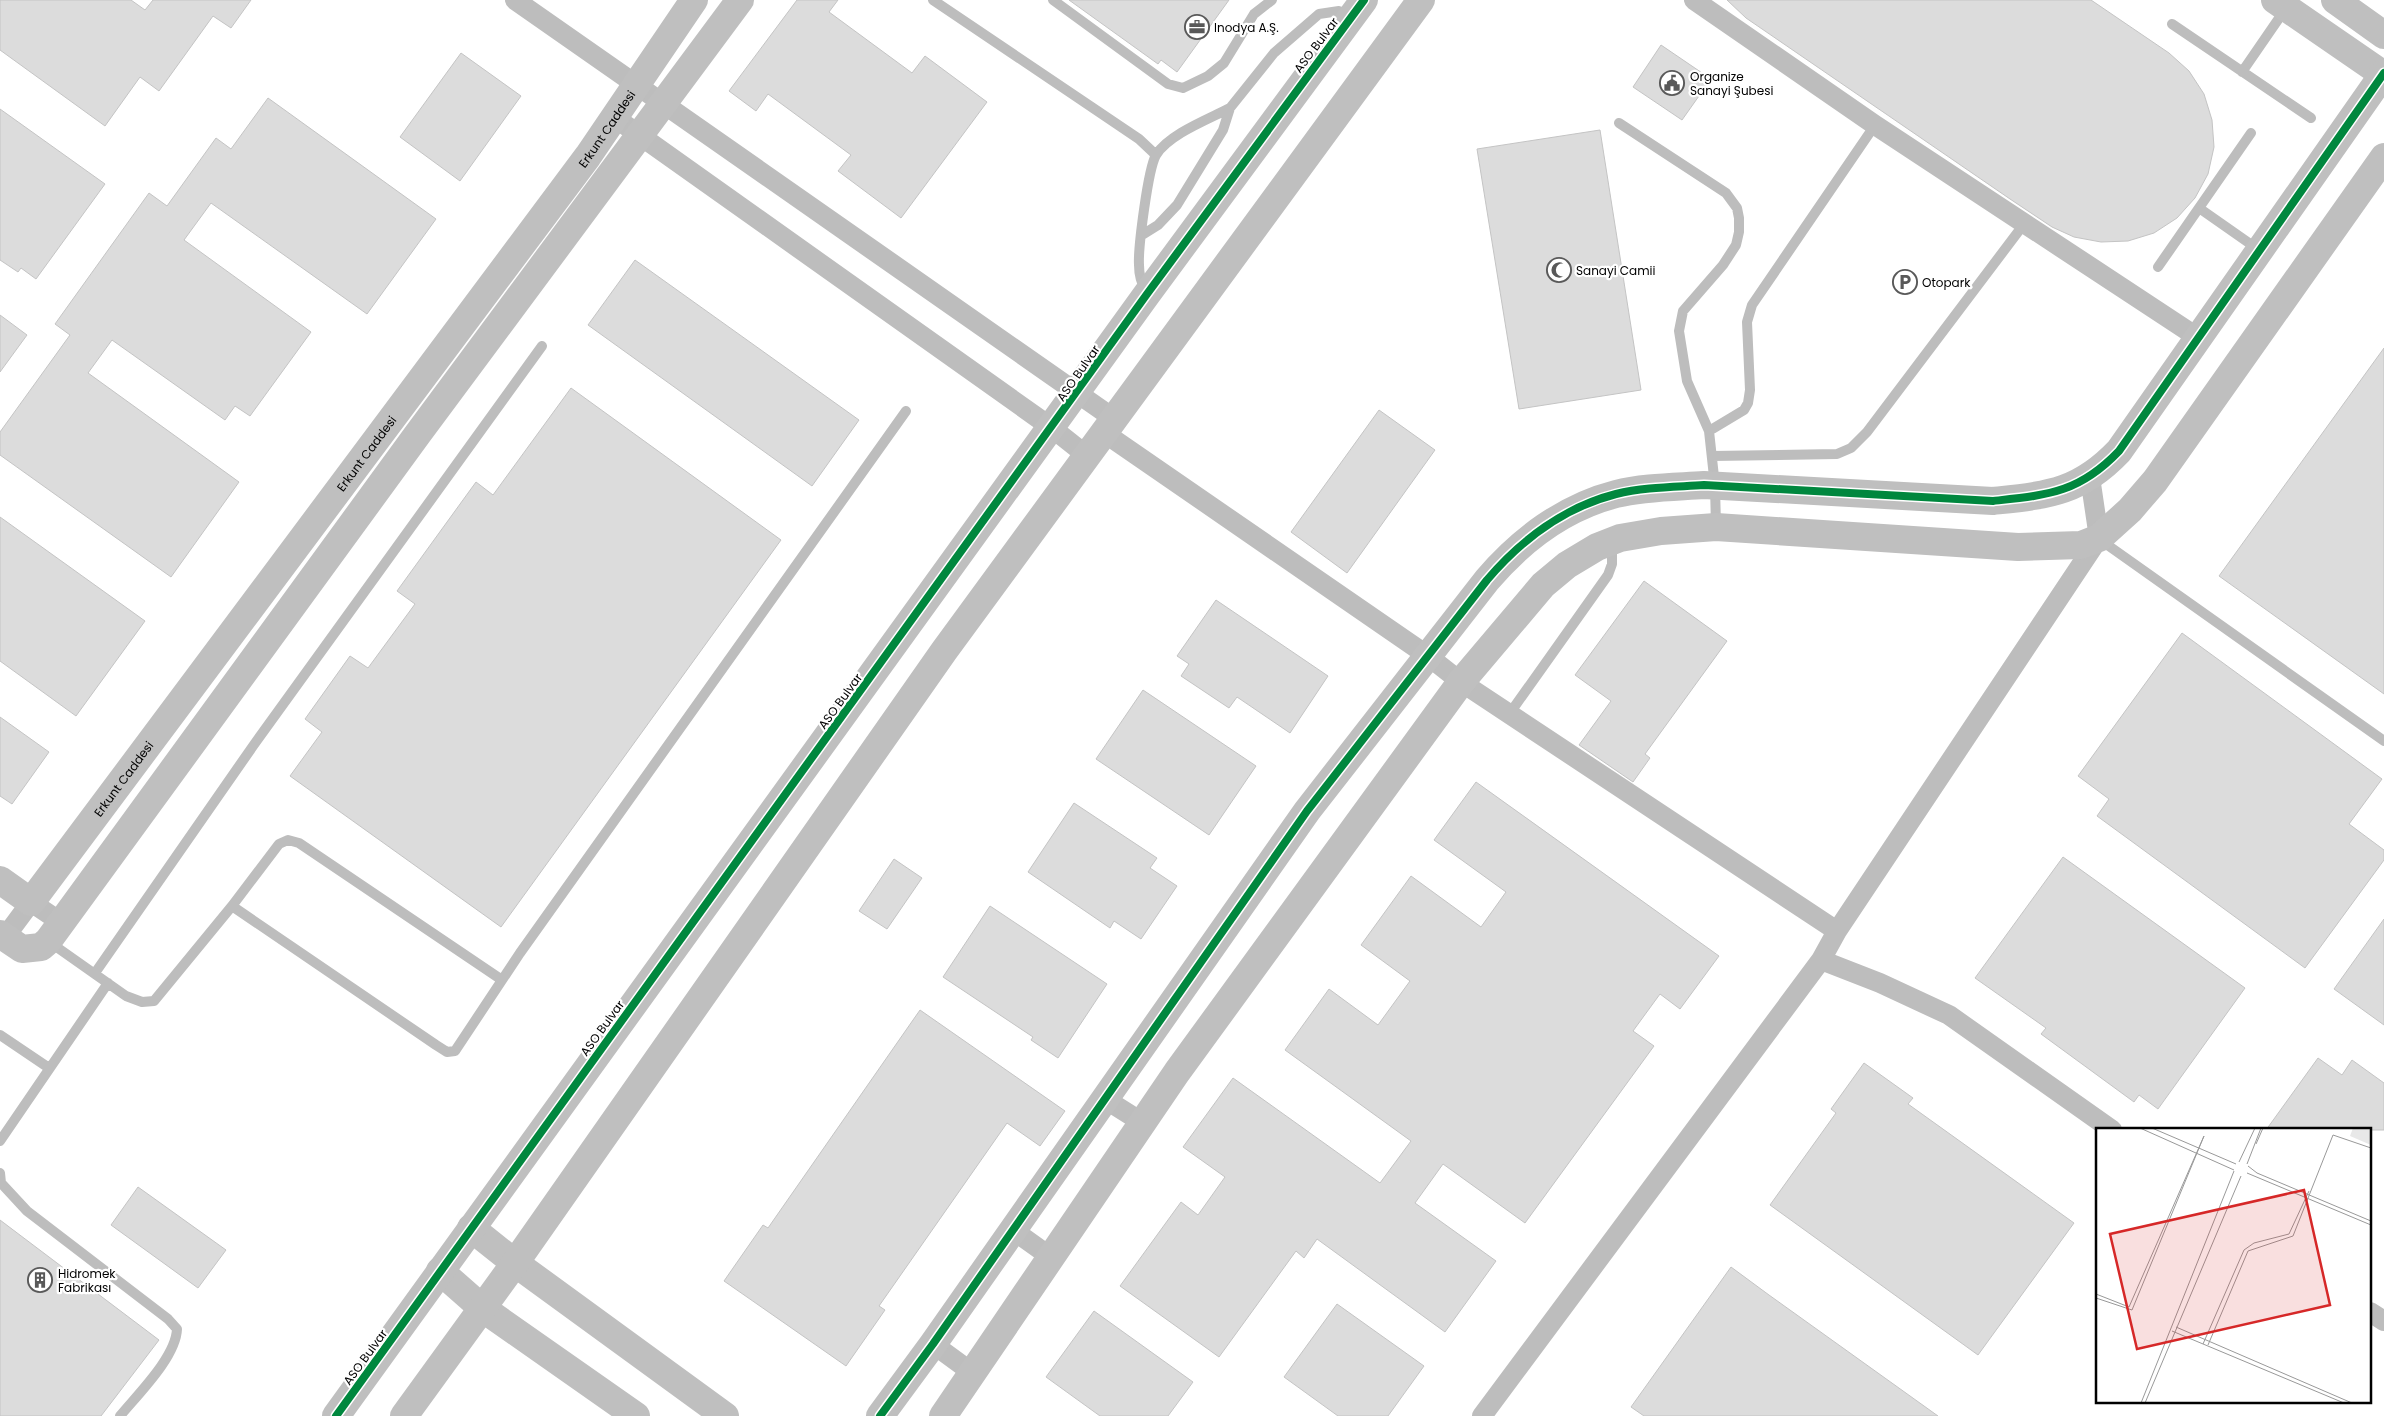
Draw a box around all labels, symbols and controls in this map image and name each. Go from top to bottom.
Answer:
street label: ASO Bulvar [1290,13,1343,76]
office icon: Inodya A.Ş. [1184,14,1210,40]
place label: Inodya A.Ş. [1214,19,1279,36]
place label: Organize Sanayi Şubesi [1690,68,1773,99]
public building icon: Organize Sanayi Şubesi [1659,70,1685,96]
street label: Erkunt Caddesi [574,87,639,171]
mosque icon: Sanayi Camii [1546,257,1572,283]
place label: Sanayi Camii [1576,262,1656,279]
parking icon: Otopark [1892,269,1918,295]
place label: Otopark [1922,274,1971,291]
street label: ASO Bulvar [1052,341,1104,405]
street label: Erkunt Caddesi [332,412,400,494]
street label: ASO Bulvar [814,669,866,732]
street label: Erkunt Caddesi [89,737,157,820]
street label: ASO Bulvar [576,996,628,1059]
inset map [2096,1128,2372,1404]
place label: Hidromek Fabrikası [58,1265,116,1296]
building icon: Hidromek Fabrikası [27,1267,53,1293]
street label: ASO Bulvar [339,1325,391,1388]

